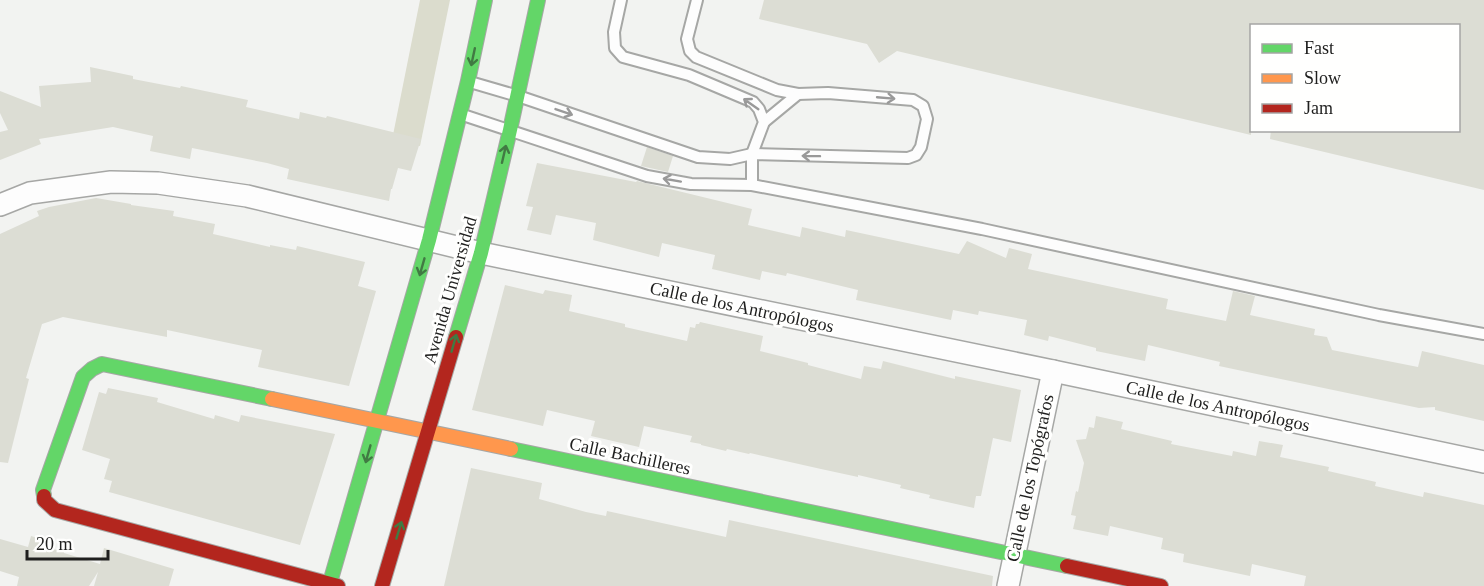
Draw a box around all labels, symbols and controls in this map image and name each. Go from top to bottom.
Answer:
legend [1250,24,1460,132]
text: Fast [1304,38,1334,58]
one-way arrow [467,47,478,66]
text: Slow [1304,68,1341,88]
one-way arrow [876,93,896,104]
one-way arrow [743,97,760,110]
text: Jam [1304,98,1333,118]
one-way arrow [554,107,573,118]
one-way arrow [499,145,510,165]
one-way arrow [801,150,821,161]
one-way arrow [662,175,682,186]
street label: Avenida Universidad [419,214,481,366]
one-way arrow [416,257,427,276]
street label: Calle de los Antropólogos [648,278,836,336]
one-way arrow [449,334,460,353]
street label: Calle de los Antropólogos [1124,377,1312,435]
street label: Calle de los Topógrafos [1002,392,1058,564]
street label: Calle Bachilleres [568,433,692,479]
one-way arrow [362,444,373,463]
one-way arrow [394,521,405,540]
scale bar [27,523,108,561]
text: 20 m [36,534,73,554]

